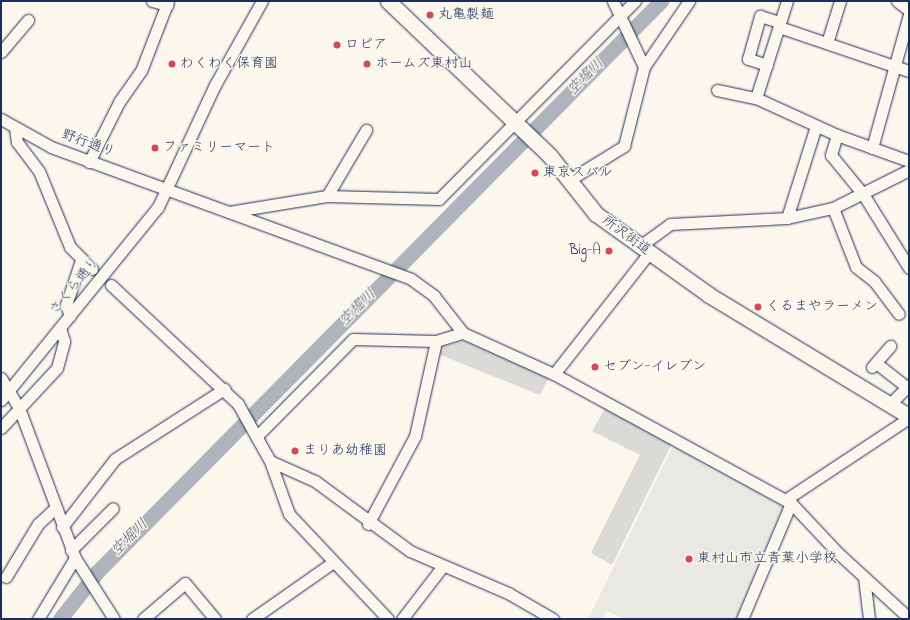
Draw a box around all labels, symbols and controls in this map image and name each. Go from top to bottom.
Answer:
place label: 丸亀製麺 [438,7,494,23]
marker: 丸亀製麺 [425,10,435,20]
place label: ロピア [345,37,387,53]
marker: ロピア [332,40,342,50]
water label: 空堀川 [564,55,608,99]
place label: わくわく保育園 [180,56,278,72]
place label: ホームズ東村山 [375,56,473,72]
marker: わくわく保育園 [167,59,177,69]
marker: ホームズ東村山 [362,59,372,69]
street label: 野行通り [59,127,117,161]
place label: ファミリーマート [163,140,275,156]
marker: ファミリーマート [150,143,160,153]
place label: 東京スバル [543,165,613,181]
marker: 東京スバル [530,168,540,178]
street label: 所沢街道 [598,213,654,259]
place label: Big-A [569,243,601,259]
marker: Big-A [604,246,614,256]
street label: さくら通り [46,254,104,318]
water label: 空堀川 [336,286,380,330]
place label: くるまやラーメン [766,299,878,315]
marker: くるまやラーメン [753,302,763,312]
place label: セブン-イレブン [603,359,706,375]
marker: セブン-イレブン [590,362,600,372]
place label: まりあ幼稚園 [303,443,387,459]
marker: まりあ幼稚園 [290,446,300,456]
water label: 空堀川 [108,516,152,560]
place label: 東村山市立青葉小学校 [697,551,837,567]
marker: 東村山市立青葉小学校 [684,554,694,564]

